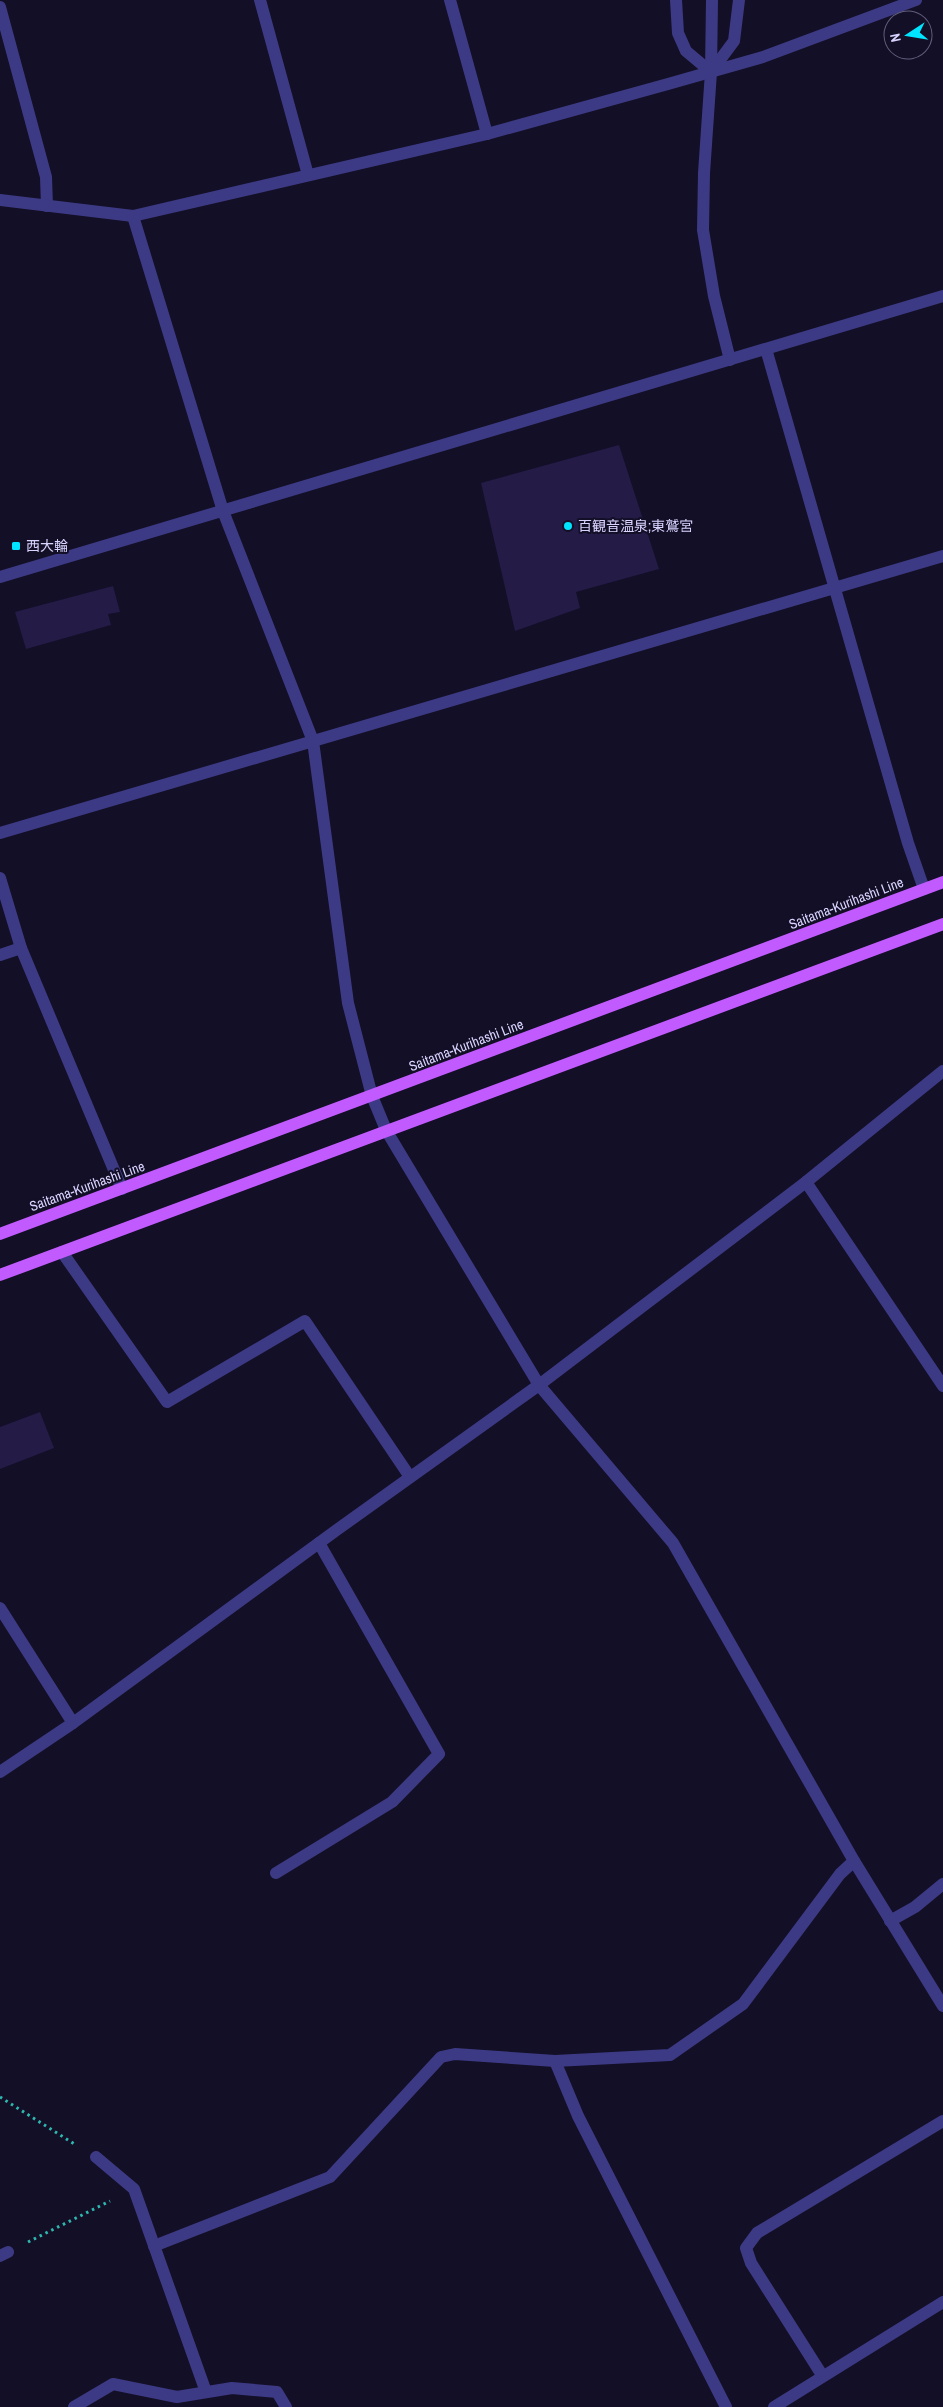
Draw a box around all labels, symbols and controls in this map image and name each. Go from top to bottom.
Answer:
north arrow [883,10,933,60]
text: N [886,32,905,44]
place label: 百観音温泉;東鷲宮 [578,517,693,535]
marker: 百観音温泉;東鷲宮 [562,520,574,532]
place label: 西大輪 [26,537,68,555]
marker: 西大輪 [10,540,22,552]
street label: Saitama-Kurihashi Line [786,873,906,933]
street label: Saitama-Kurihashi Line [406,1015,526,1075]
street label: Saitama-Kurihashi Line [27,1157,147,1215]

